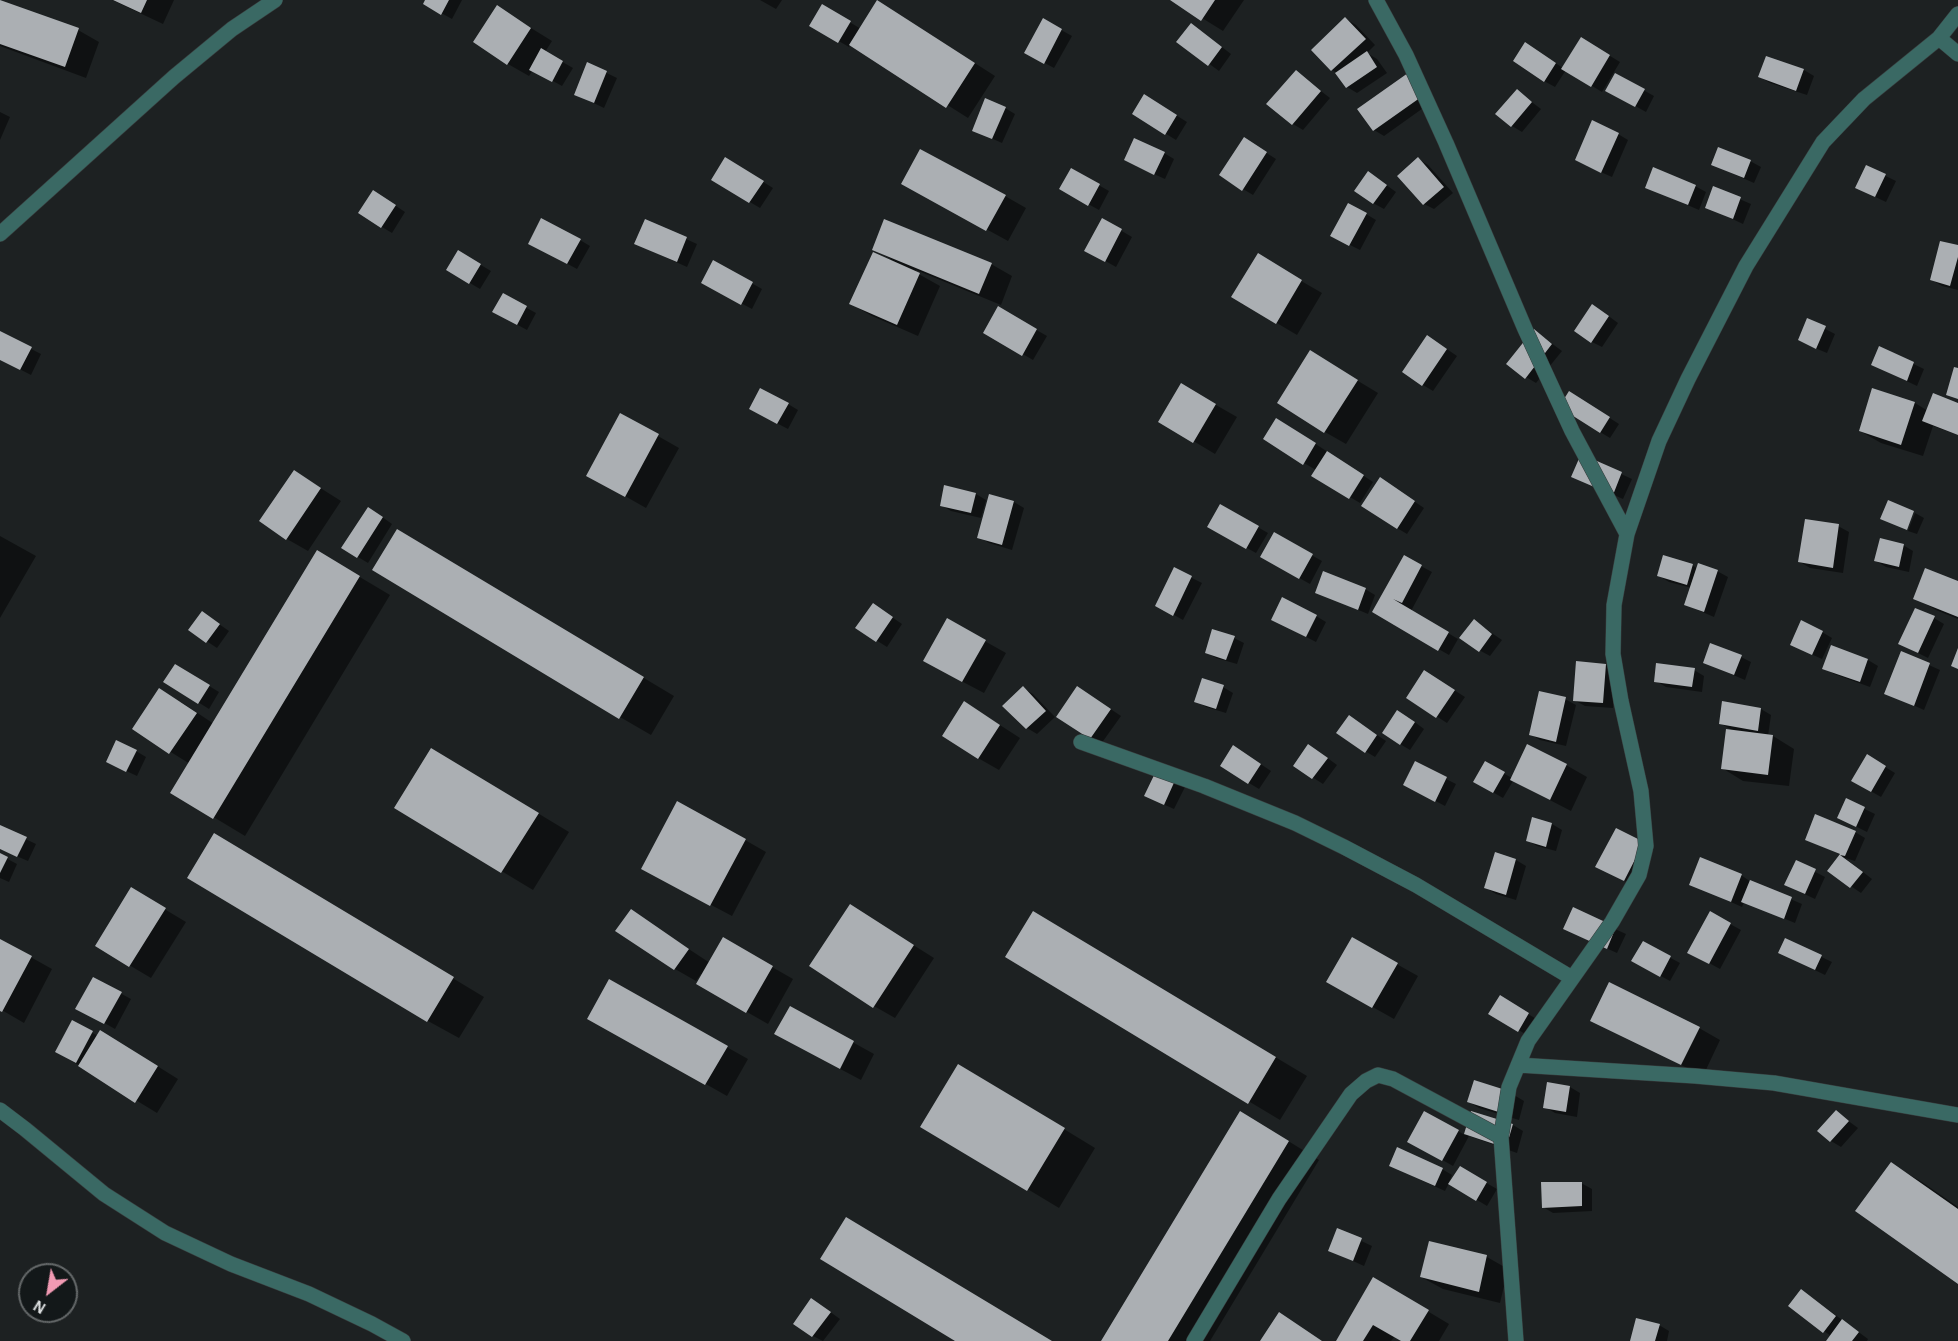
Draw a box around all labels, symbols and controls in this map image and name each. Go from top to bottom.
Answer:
north arrow [18,1263,78,1323]
text: N [31,1297,49,1316]

